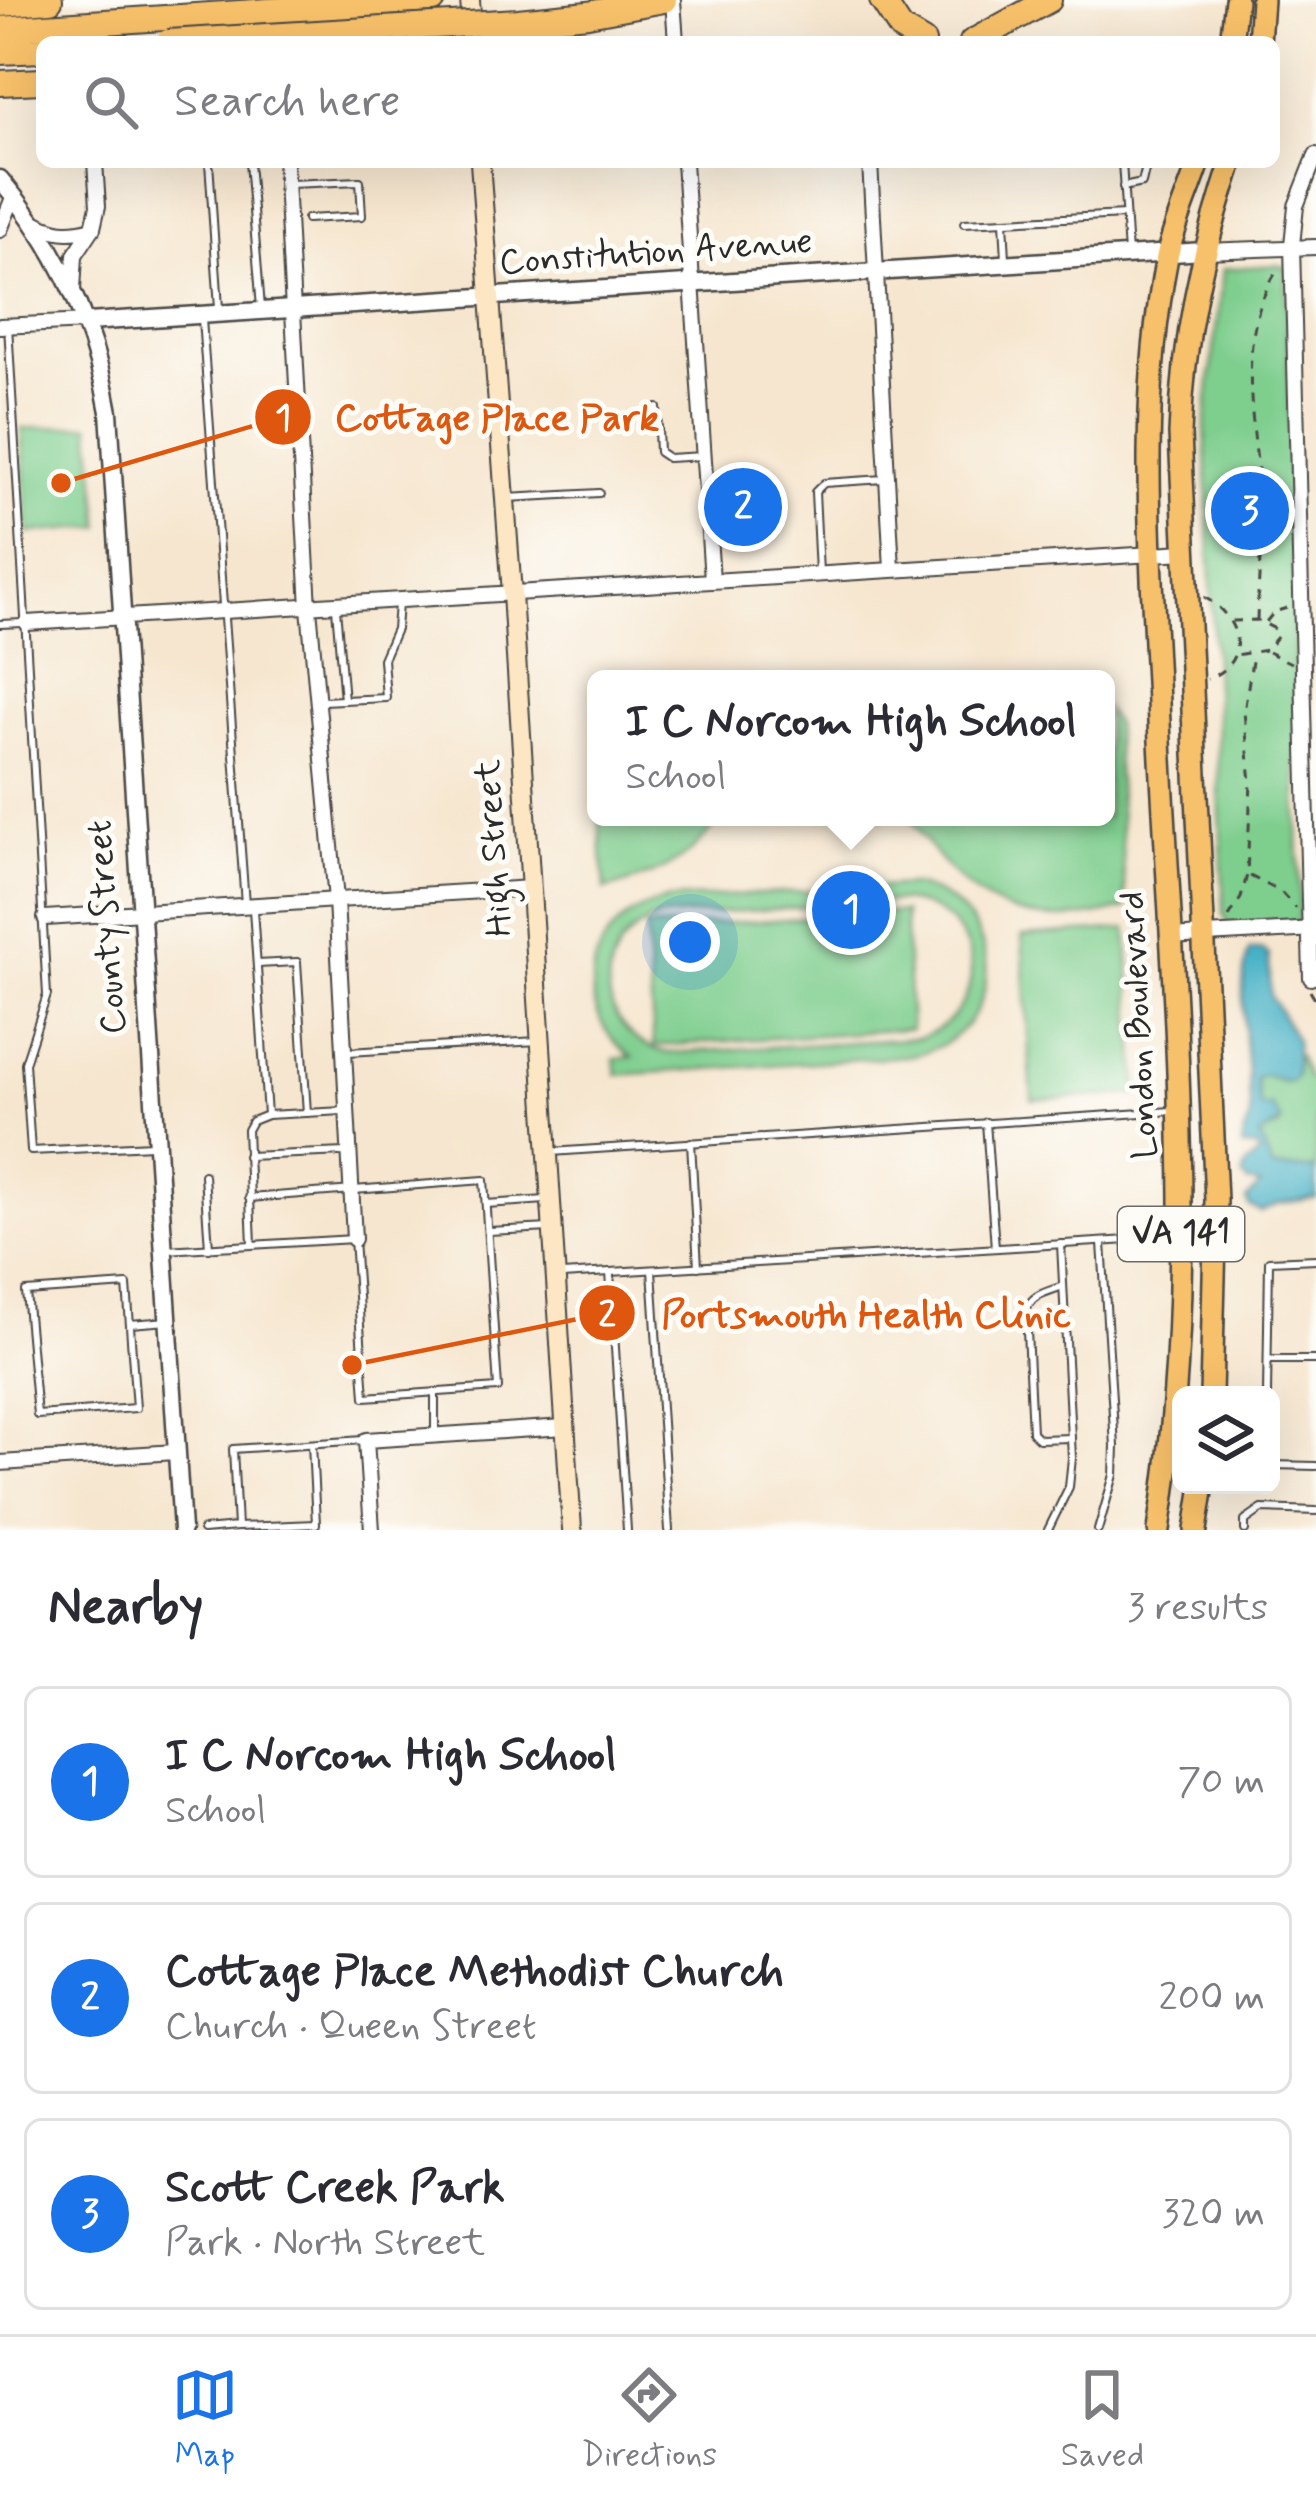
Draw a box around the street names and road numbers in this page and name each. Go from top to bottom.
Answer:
street label: Constitution Avenue [498,219,814,287]
street label: High Street [465,758,528,938]
street label: County Street [77,818,139,1036]
street label: London Boulevard [1110,890,1170,1160]
road number: VA 141 [1118,1207,1244,1261]

